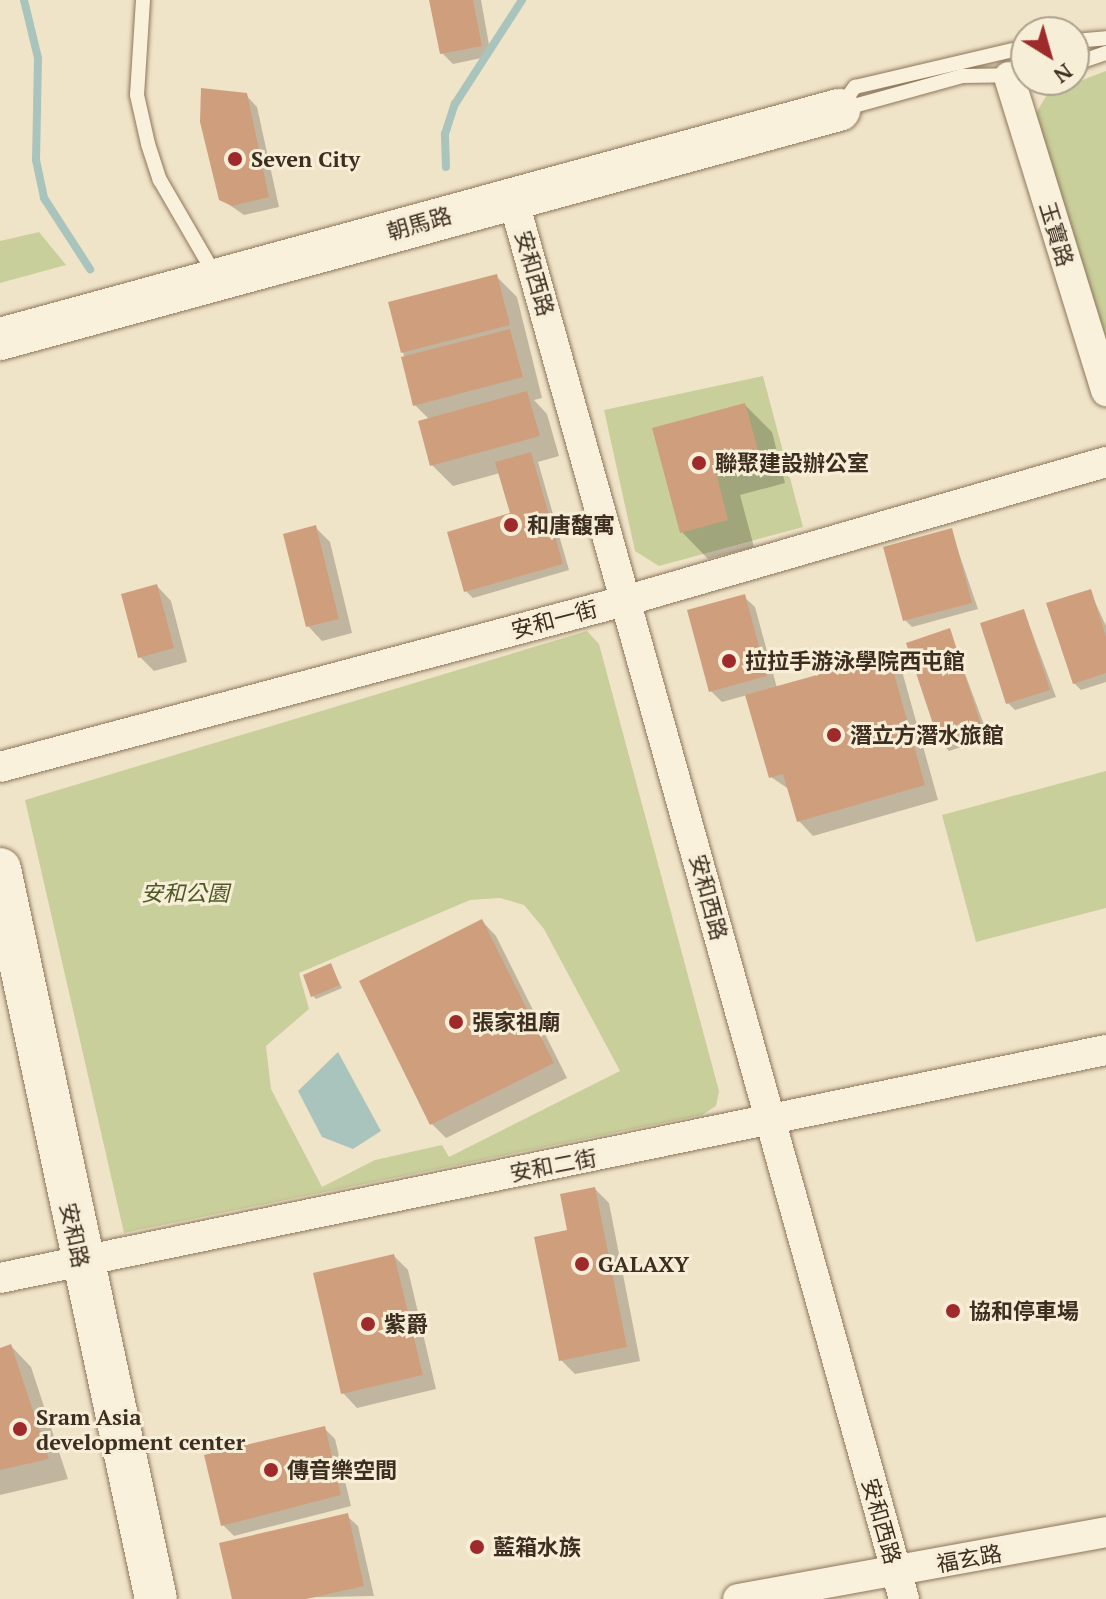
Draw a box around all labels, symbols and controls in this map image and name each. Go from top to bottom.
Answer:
north arrow [1010,16,1090,96]
text: N [1048,57,1079,91]
place label: Seven City [251,146,360,172]
marker: Seven City [226,150,244,168]
street label: 玉寶路 [1035,199,1079,269]
street label: 朝馬路 [384,201,454,245]
street label: 安和西路 [510,227,560,319]
place label: 聯聚建設辦公室 [715,450,869,476]
marker: 聯聚建設辦公室 [690,454,708,472]
place label: 和唐馥寓 [527,512,615,538]
marker: 和唐馥寓 [502,516,520,534]
street label: 安和一街 [508,595,600,643]
place label: 拉拉手游泳學院西屯館 [745,648,965,674]
marker: 拉拉手游泳學院西屯館 [720,652,738,670]
place label: 潛立方潛水旅館 [850,722,1004,748]
marker: 潛立方潛水旅館 [825,726,843,744]
street label: 安和西路 [685,851,733,943]
park label: 安和公園 [141,880,229,906]
place label: 張家祖廟 [472,1009,560,1035]
marker: 張家祖廟 [447,1013,465,1031]
street label: 安和二街 [507,1144,599,1186]
street label: 安和路 [55,1200,95,1270]
place label: GALAXY [598,1251,689,1277]
marker: GALAXY [573,1255,591,1273]
place label: 協和停車場 [969,1298,1079,1324]
marker: 協和停車場 [944,1302,962,1320]
place label: 紫爵 [384,1311,428,1337]
marker: 紫爵 [359,1315,377,1333]
place label: Sram Asia development center [36,1403,245,1454]
marker: Sram Asia development center [11,1420,29,1438]
place label: 傳音樂空間 [287,1457,397,1483]
marker: 傳音樂空間 [262,1461,280,1479]
street label: 安和西路 [857,1475,907,1567]
place label: 藍箱水族 [493,1534,581,1560]
marker: 藍箱水族 [468,1538,486,1556]
street label: 福玄路 [934,1539,1004,1577]

